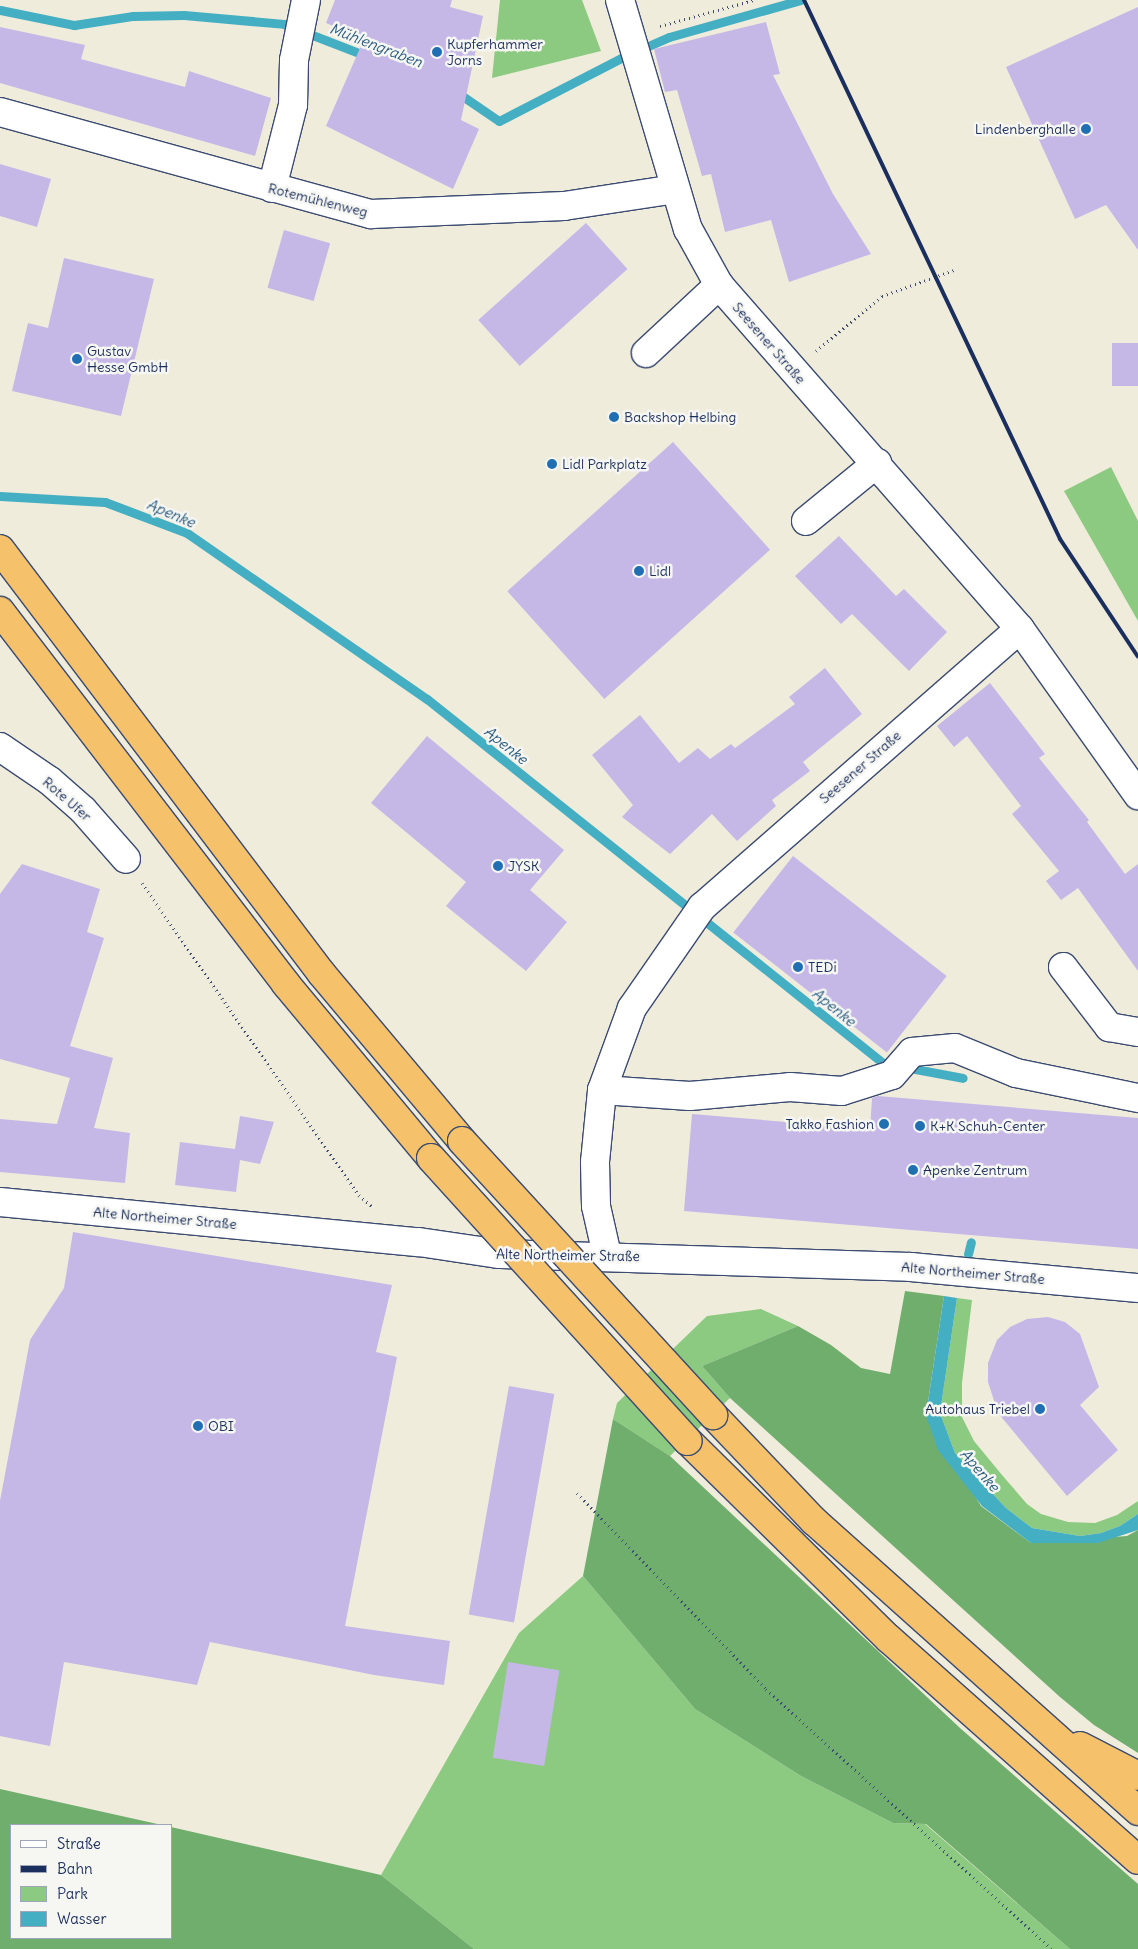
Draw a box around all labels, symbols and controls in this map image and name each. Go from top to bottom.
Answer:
water label: Mühlengraben [327,19,425,71]
place label: Kupferhammer Jorns [447,36,543,68]
marker: Kupferhammer Jorns [431,46,443,58]
place label: Lindenberghalle [975,121,1076,137]
marker: Lindenberghalle [1080,123,1092,135]
street label: Rotemühlenweg [266,179,370,221]
street label: Seesener Straße [729,299,809,387]
place label: Gustav Hesse GmbH [87,343,168,376]
marker: Gustav Hesse GmbH [71,353,83,365]
place label: Backshop Helbing [624,409,736,425]
marker: Backshop Helbing [608,411,620,423]
place label: Lidl Parkplatz [562,456,647,472]
marker: Lidl Parkplatz [546,458,558,470]
water label: Apenke [144,495,198,531]
place label: Lidl [649,563,671,579]
marker: Lidl [633,565,645,577]
water label: Apenke [481,722,531,768]
street label: Seesener Straße [816,727,904,807]
street label: Rote Ufer [39,773,95,825]
place label: JYSK [508,858,540,874]
marker: JYSK [492,860,504,872]
place label: TEDi [808,959,837,975]
marker: TEDi [792,961,804,973]
water label: Apenke [809,984,859,1030]
place label: Takko Fashion [785,1116,874,1132]
marker: Takko Fashion [878,1118,890,1130]
place label: K+K Schuh-Center [930,1118,1045,1134]
marker: K+K Schuh-Center [914,1120,926,1132]
place label: Apenke Zentrum [923,1162,1027,1178]
marker: Apenke Zentrum [907,1164,919,1176]
street label: Alte Northeimer Straße [93,1203,237,1233]
street label: Alte Northeimer Straße [496,1245,640,1265]
street label: Alte Northeimer Straße [901,1258,1045,1288]
place label: Autohaus Triebel [925,1401,1030,1417]
marker: Autohaus Triebel [1034,1403,1046,1415]
place label: OBI [208,1418,234,1434]
marker: OBI [192,1420,204,1432]
water label: Apenke [957,1445,1003,1495]
legend [10,1824,172,1939]
text: Straße [57,1834,101,1853]
text: Bahn [57,1859,93,1878]
text: Park [57,1884,88,1903]
text: Wasser [57,1909,107,1928]

